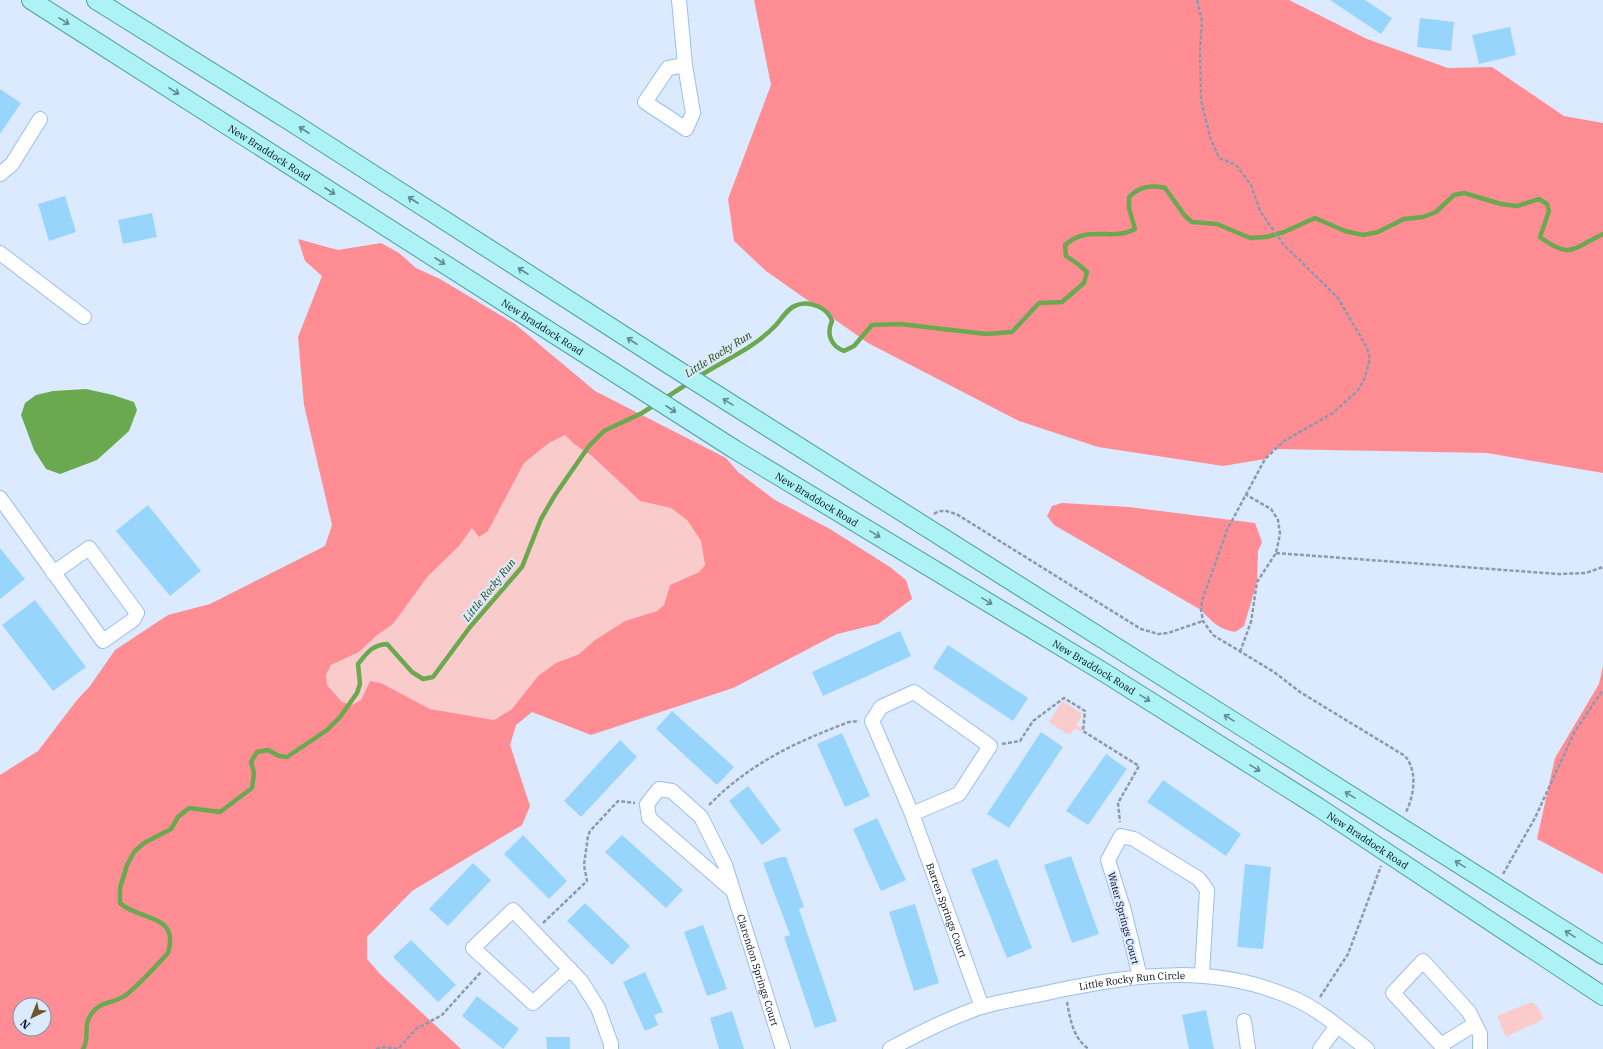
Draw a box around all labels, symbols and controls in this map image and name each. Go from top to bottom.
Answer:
one-way arrow [58,17,69,25]
one-way arrow [168,87,179,95]
street label: New Braddock Road [226,122,313,184]
one-way arrow [299,126,310,134]
one-way arrow [324,187,335,195]
one-way arrow [407,196,419,204]
one-way arrow [434,257,445,265]
one-way arrow [517,267,528,275]
street label: New Braddock Road [499,296,586,358]
water label: Little Rocky Run [681,327,755,381]
one-way arrow [626,337,638,345]
one-way arrow [722,398,734,406]
one-way arrow [665,405,676,413]
street label: New Braddock Road [773,469,861,530]
one-way arrow [869,531,881,539]
water label: Little Rocky Run [459,555,519,625]
one-way arrow [981,598,993,606]
street label: New Braddock Road [1050,637,1138,698]
one-way arrow [1140,694,1151,703]
one-way arrow [1224,714,1235,722]
one-way arrow [1250,763,1261,772]
one-way arrow [1345,791,1356,799]
street label: New Braddock Road [1324,809,1411,872]
one-way arrow [1454,860,1466,868]
street label: Barren Springs Court [923,861,970,960]
street label: Water Springs Court [1105,871,1142,966]
street label: Clarendon Springs Court [734,913,781,1028]
one-way arrow [1565,930,1576,938]
street label: Little Rocky Run Circle [1078,969,1185,993]
north arrow [12,997,52,1037]
text: N [17,1016,33,1032]

